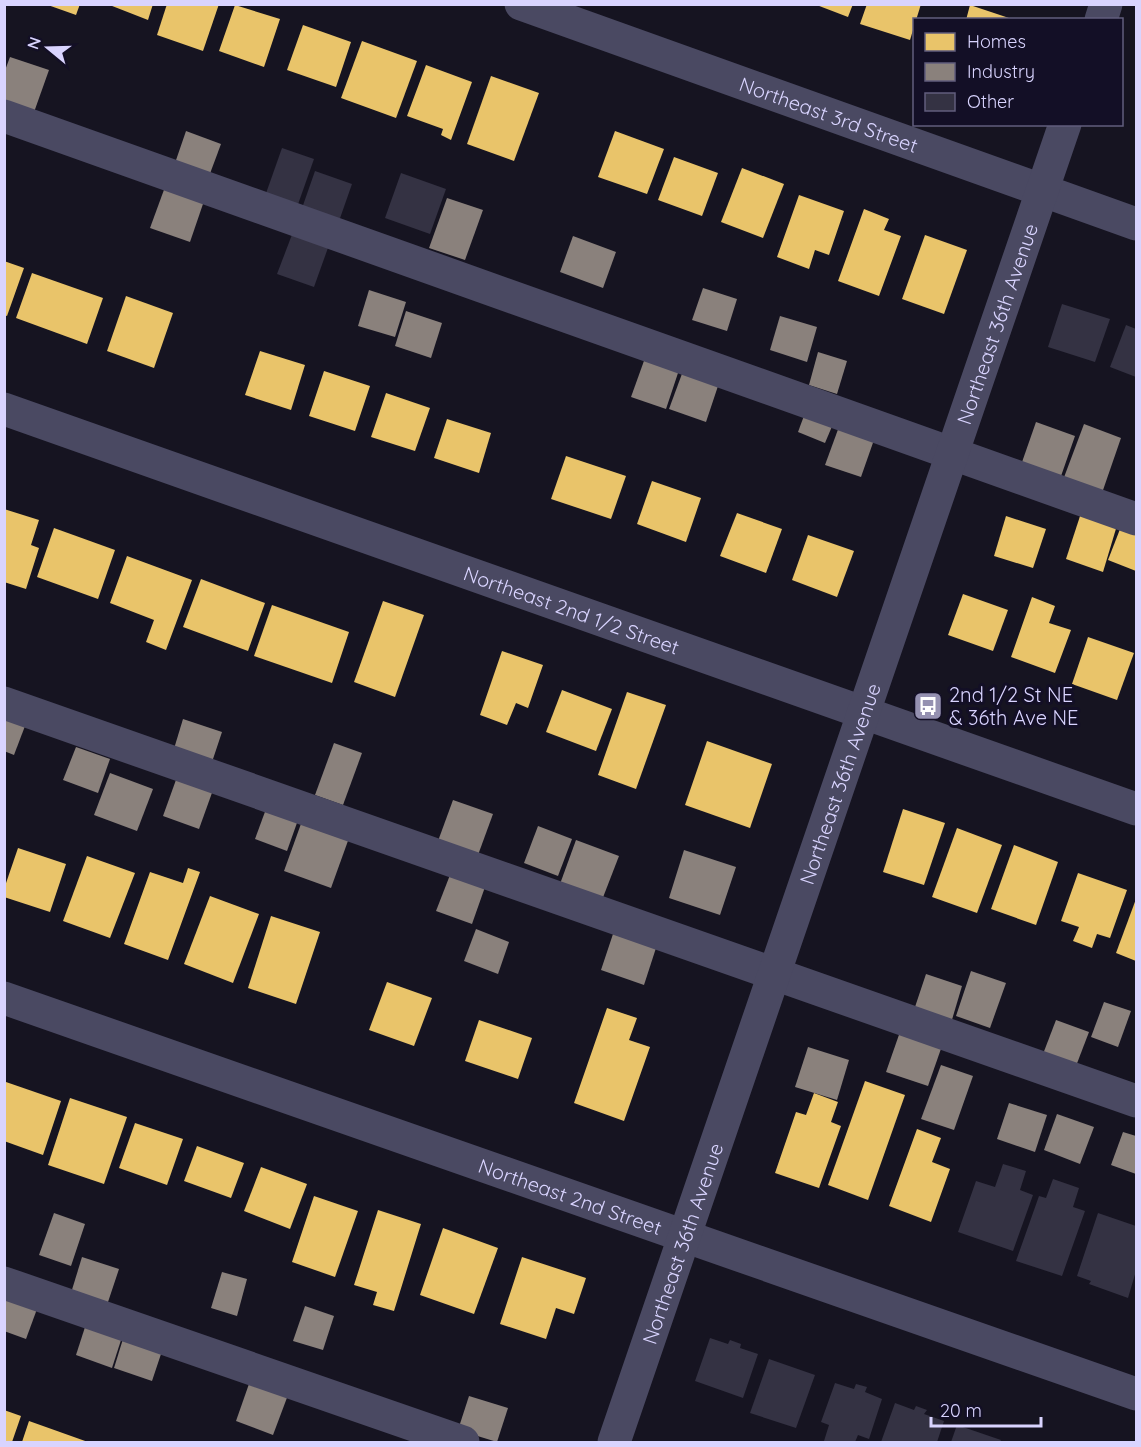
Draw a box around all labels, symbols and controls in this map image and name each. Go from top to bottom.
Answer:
north arrow [18,18,78,78]
legend [913,18,1123,126]
text: Homes [967,30,1026,53]
text: N [22,34,45,52]
text: Industry [967,60,1035,83]
street label: Northeast 3rd Street [736,71,922,158]
text: Other [967,90,1014,113]
street label: Northeast 36th Avenue [951,220,1043,428]
street label: Northeast 2nd 1/2 Street [460,560,683,659]
street label: Northeast 36th Avenue [793,680,885,887]
place label: 2nd 1/2 St NE & 36th Ave NE [949,682,1078,730]
bus stop icon: 2nd 1/2 St NE & 36th Ave NE [912,690,944,722]
street label: Northeast 36th Avenue [636,1139,728,1347]
street label: Northeast 2nd Street [475,1153,666,1240]
scale bar [931,1390,1040,1428]
text: 20 m [940,1399,982,1422]

